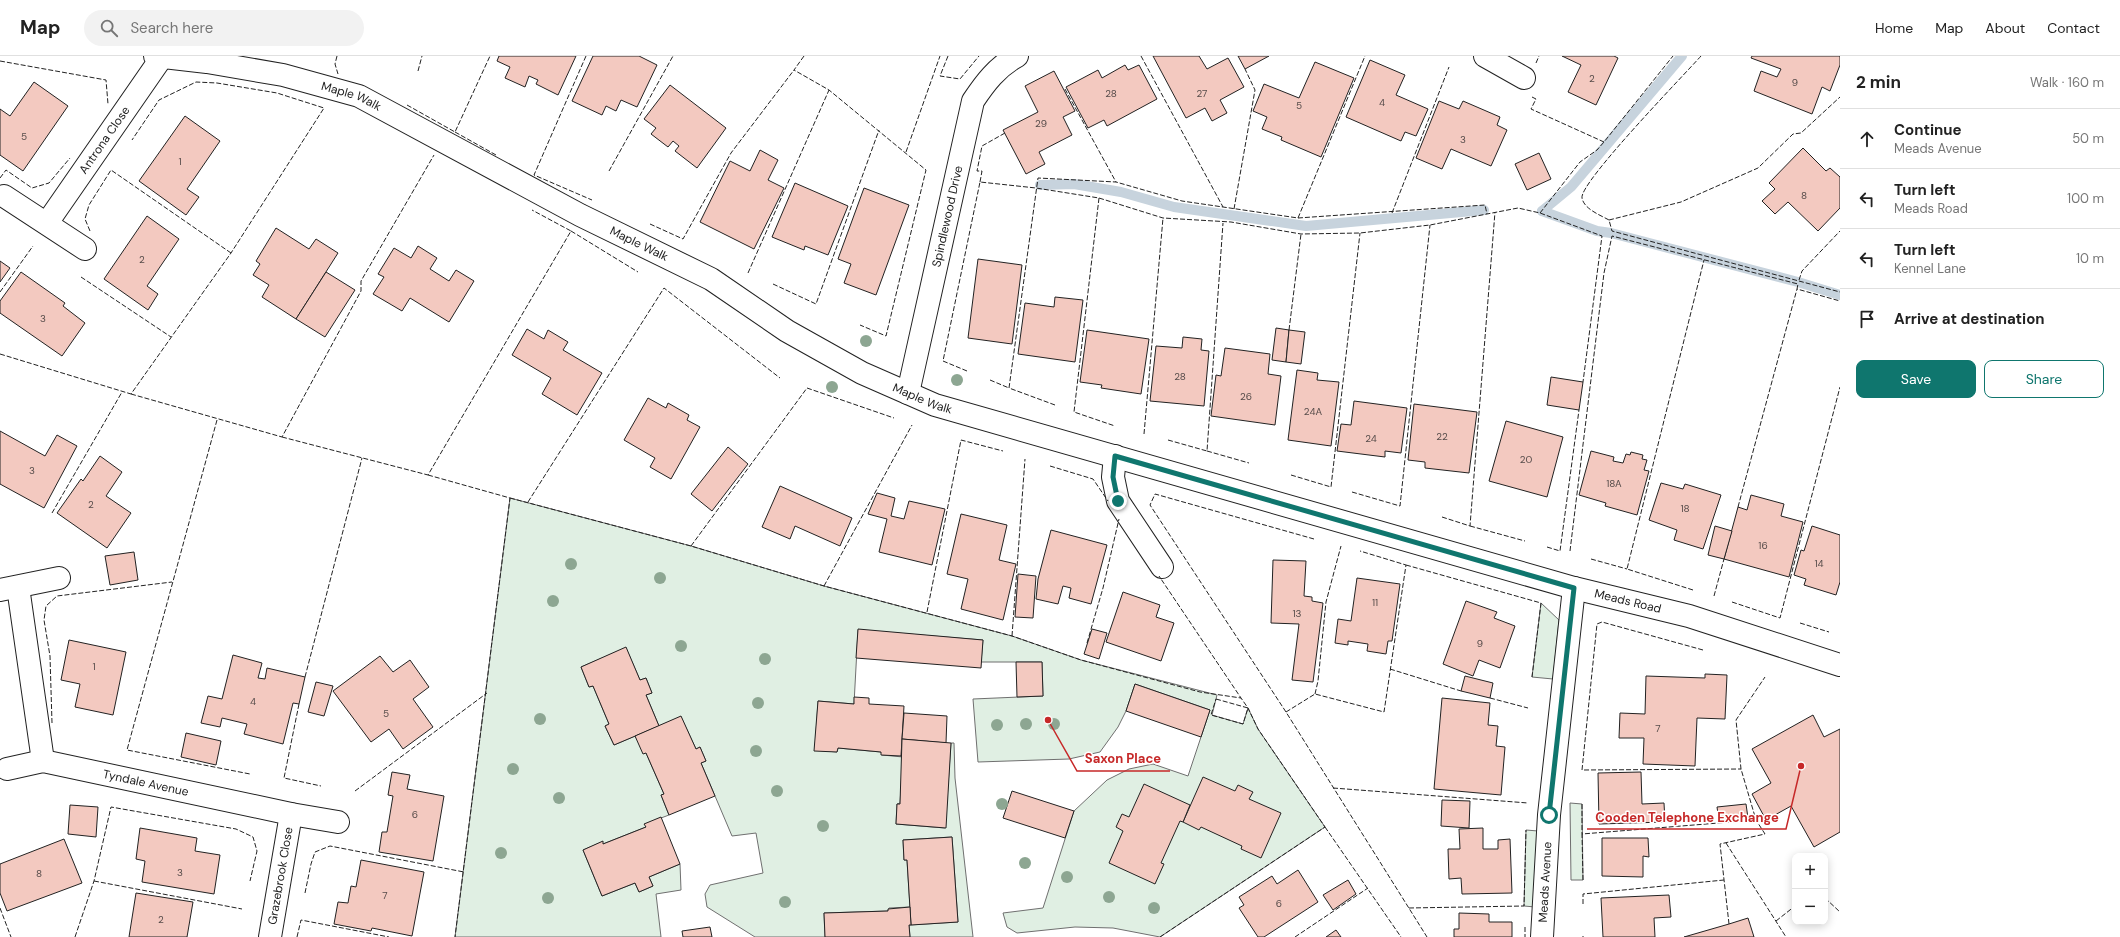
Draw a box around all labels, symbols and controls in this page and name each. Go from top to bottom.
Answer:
search box [84,10,364,46]
text: Map [20,15,60,40]
icon: search [98,17,120,39]
text: Search here [130,18,213,38]
text: Home [1875,19,1913,37]
text: Map [1935,19,1963,37]
text: About [1985,19,2025,37]
text: Contact [2047,19,2100,37]
text: 2 min [1856,71,1901,93]
house number: 2 [1589,72,1595,85]
text: Walk · 160 m [2030,74,2104,91]
house number: 9 [1792,76,1798,89]
street label: Maple Walk [319,78,384,115]
house number: 28 [1105,87,1117,100]
house number: 27 [1197,87,1207,100]
house number: 4 [1379,96,1385,109]
house number: 5 [1296,99,1302,112]
street label: Antrona Close [75,103,134,177]
house number: 29 [1035,117,1047,130]
text: Continue [1894,120,1962,140]
icon: ahead [1856,128,1878,150]
house number: 5 [21,130,27,143]
text: 50 m [2072,130,2104,147]
house number: 3 [1460,133,1466,146]
text: Meads Avenue [1894,140,1982,157]
house number: 1 [178,155,182,168]
street label: Spindlewood Drive [928,164,966,269]
text: Turn left [1894,180,1955,200]
icon: left [1856,188,1878,210]
house number: 8 [1801,189,1807,202]
text: 100 m [2067,190,2104,207]
text: Meads Road [1894,200,1968,217]
street label: Maple Walk [607,223,671,265]
text: Turn left [1894,240,1955,260]
icon: left [1856,248,1878,270]
text: 10 m [2076,250,2104,267]
house number: 2 [139,253,145,266]
text: Kennel Lane [1894,260,1966,277]
icon: arrive [1856,308,1878,330]
text: Arrive at destination [1894,309,2045,329]
house number: 3 [40,312,46,325]
button: Save [1856,360,1976,398]
button: Share [1984,360,2104,398]
house number: 28 [1174,370,1186,383]
street label: Maple Walk [890,379,954,418]
house number: 26 [1240,390,1252,403]
house number: 24A [1304,405,1323,418]
house number: 22 [1436,430,1448,443]
house number: 24 [1365,432,1377,445]
house number: 20 [1520,453,1532,466]
house number: 3 [29,464,35,477]
house number: 18A [1606,477,1622,490]
route end [1109,492,1127,510]
house number: 2 [88,498,94,511]
house number: 18 [1680,502,1690,515]
house number: 16 [1758,539,1768,552]
house number: 14 [1814,557,1824,570]
street label: Meads Road [1593,585,1663,617]
house number: 11 [1372,596,1378,609]
house number: 13 [1292,607,1302,620]
house number: 9 [1477,637,1483,650]
house number: 1 [92,660,96,673]
house number: 4 [250,695,256,708]
house number: 5 [383,707,389,720]
house number: 7 [1655,722,1661,735]
callout: Saxon Place [1077,746,1170,771]
text: Saxon Place [1085,750,1161,767]
street label: Tyndale Avenue [101,766,190,800]
callout: Cooden Telephone Exchange [1587,804,1786,829]
route start [1540,806,1558,824]
house number: 6 [412,808,418,821]
text: Cooden Telephone Exchange [1595,809,1779,826]
street label: Grazebrook Close [264,826,297,926]
street label: Meads Avenue [1535,841,1555,923]
map controls [1792,853,1828,925]
button: + [1792,853,1828,889]
house number: 3 [177,866,183,879]
house number: 8 [36,867,42,880]
house number: 7 [382,889,388,902]
button: − [1792,889,1828,925]
house number: 6 [1276,897,1282,910]
house number: 2 [158,913,164,926]

